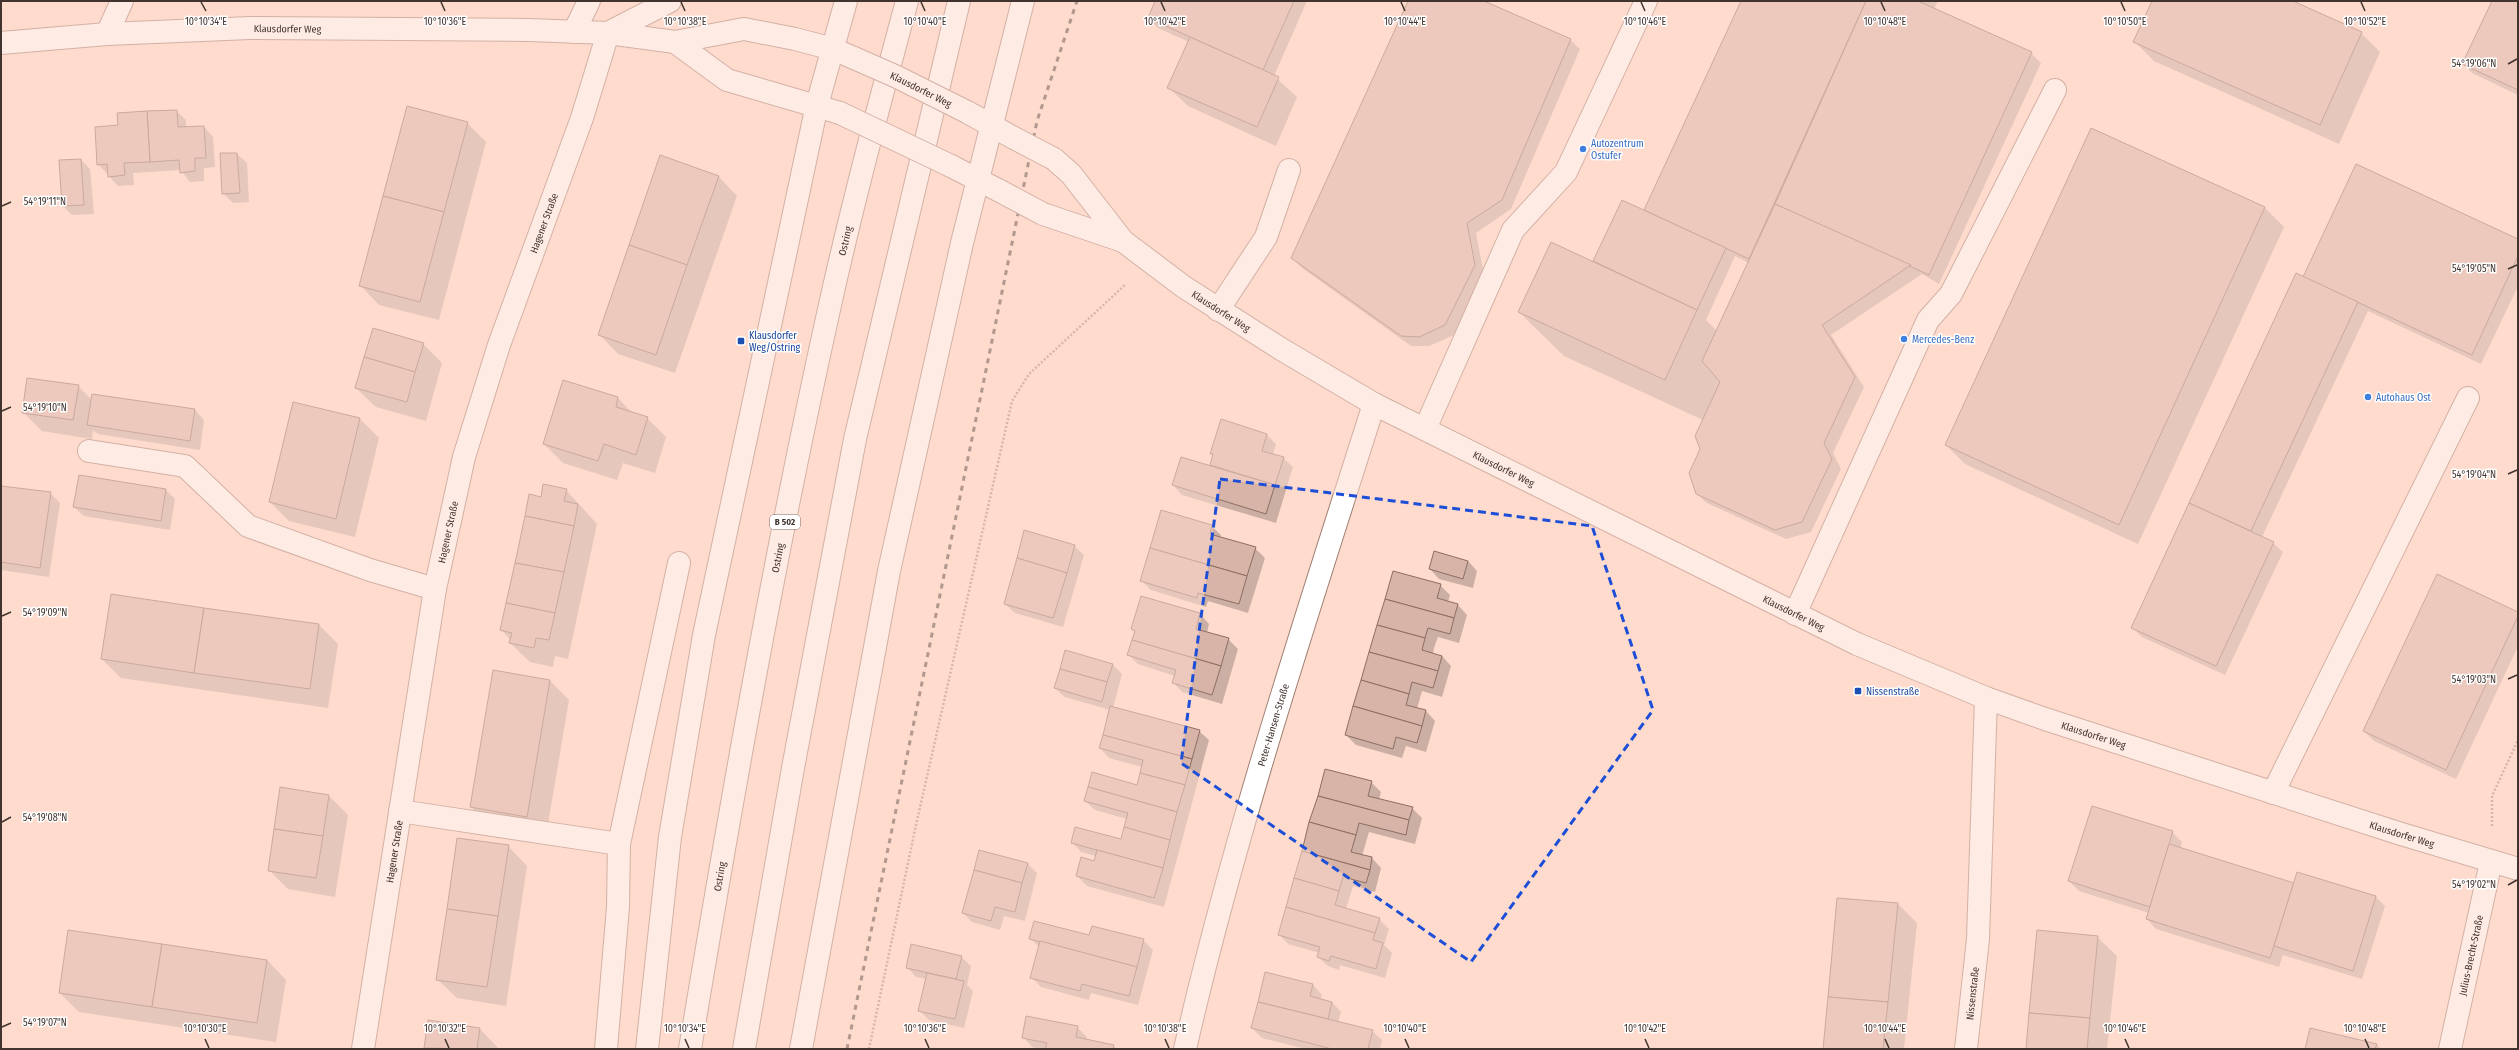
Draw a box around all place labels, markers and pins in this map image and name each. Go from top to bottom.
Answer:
place label: Autozentrum Ostufer [1591,138,1644,162]
marker: Autozentrum Ostufer [1578,144,1588,154]
place label: Klausdorfer Weg/Ostring [749,330,801,354]
marker: Mercedes-Benz [1899,334,1909,344]
place label: Mercedes-Benz [1912,334,1974,346]
marker: Klausdorfer Weg/Ostring [736,336,746,346]
marker: Autohaus Ost [2363,392,2373,402]
place label: Autohaus Ost [2376,392,2431,404]
marker: Nissenstraße [1853,686,1863,696]
place label: Nissenstraße [1866,686,1919,698]

